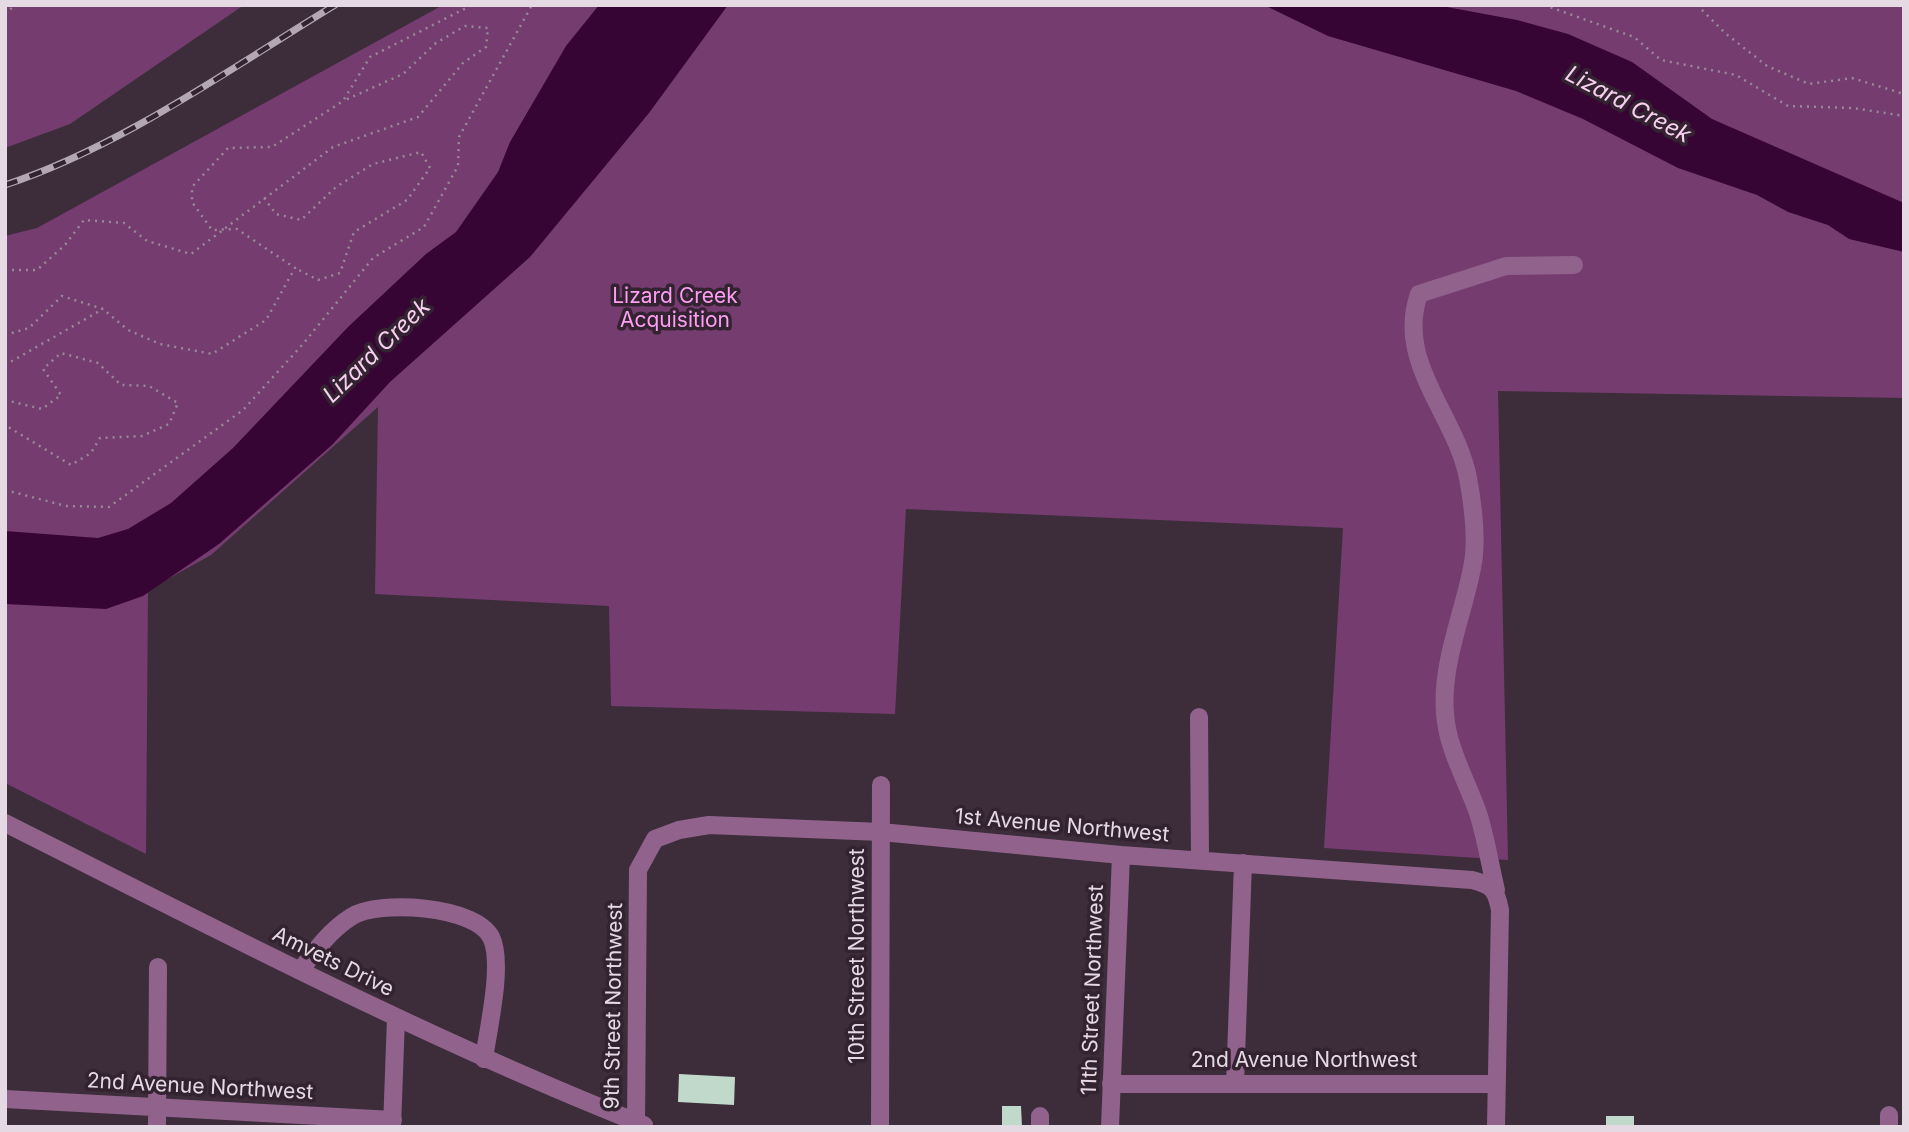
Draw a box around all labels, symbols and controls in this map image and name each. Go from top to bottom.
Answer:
water label: Lizard Creek [1561,60,1695,150]
park label: Lizard Creek Acquisition [612,284,738,334]
water label: Lizard Creek [318,293,436,409]
street label: 1st Avenue Northwest [954,804,1170,848]
street label: 10th Street Northwest [845,848,871,1064]
street label: 11th Street Northwest [1077,884,1109,1096]
street label: 9th Street Northwest [600,902,628,1110]
street label: Amvets Drive [268,922,398,1002]
street label: 2nd Avenue Northwest [1191,1048,1417,1074]
street label: 2nd Avenue Northwest [86,1068,314,1106]

